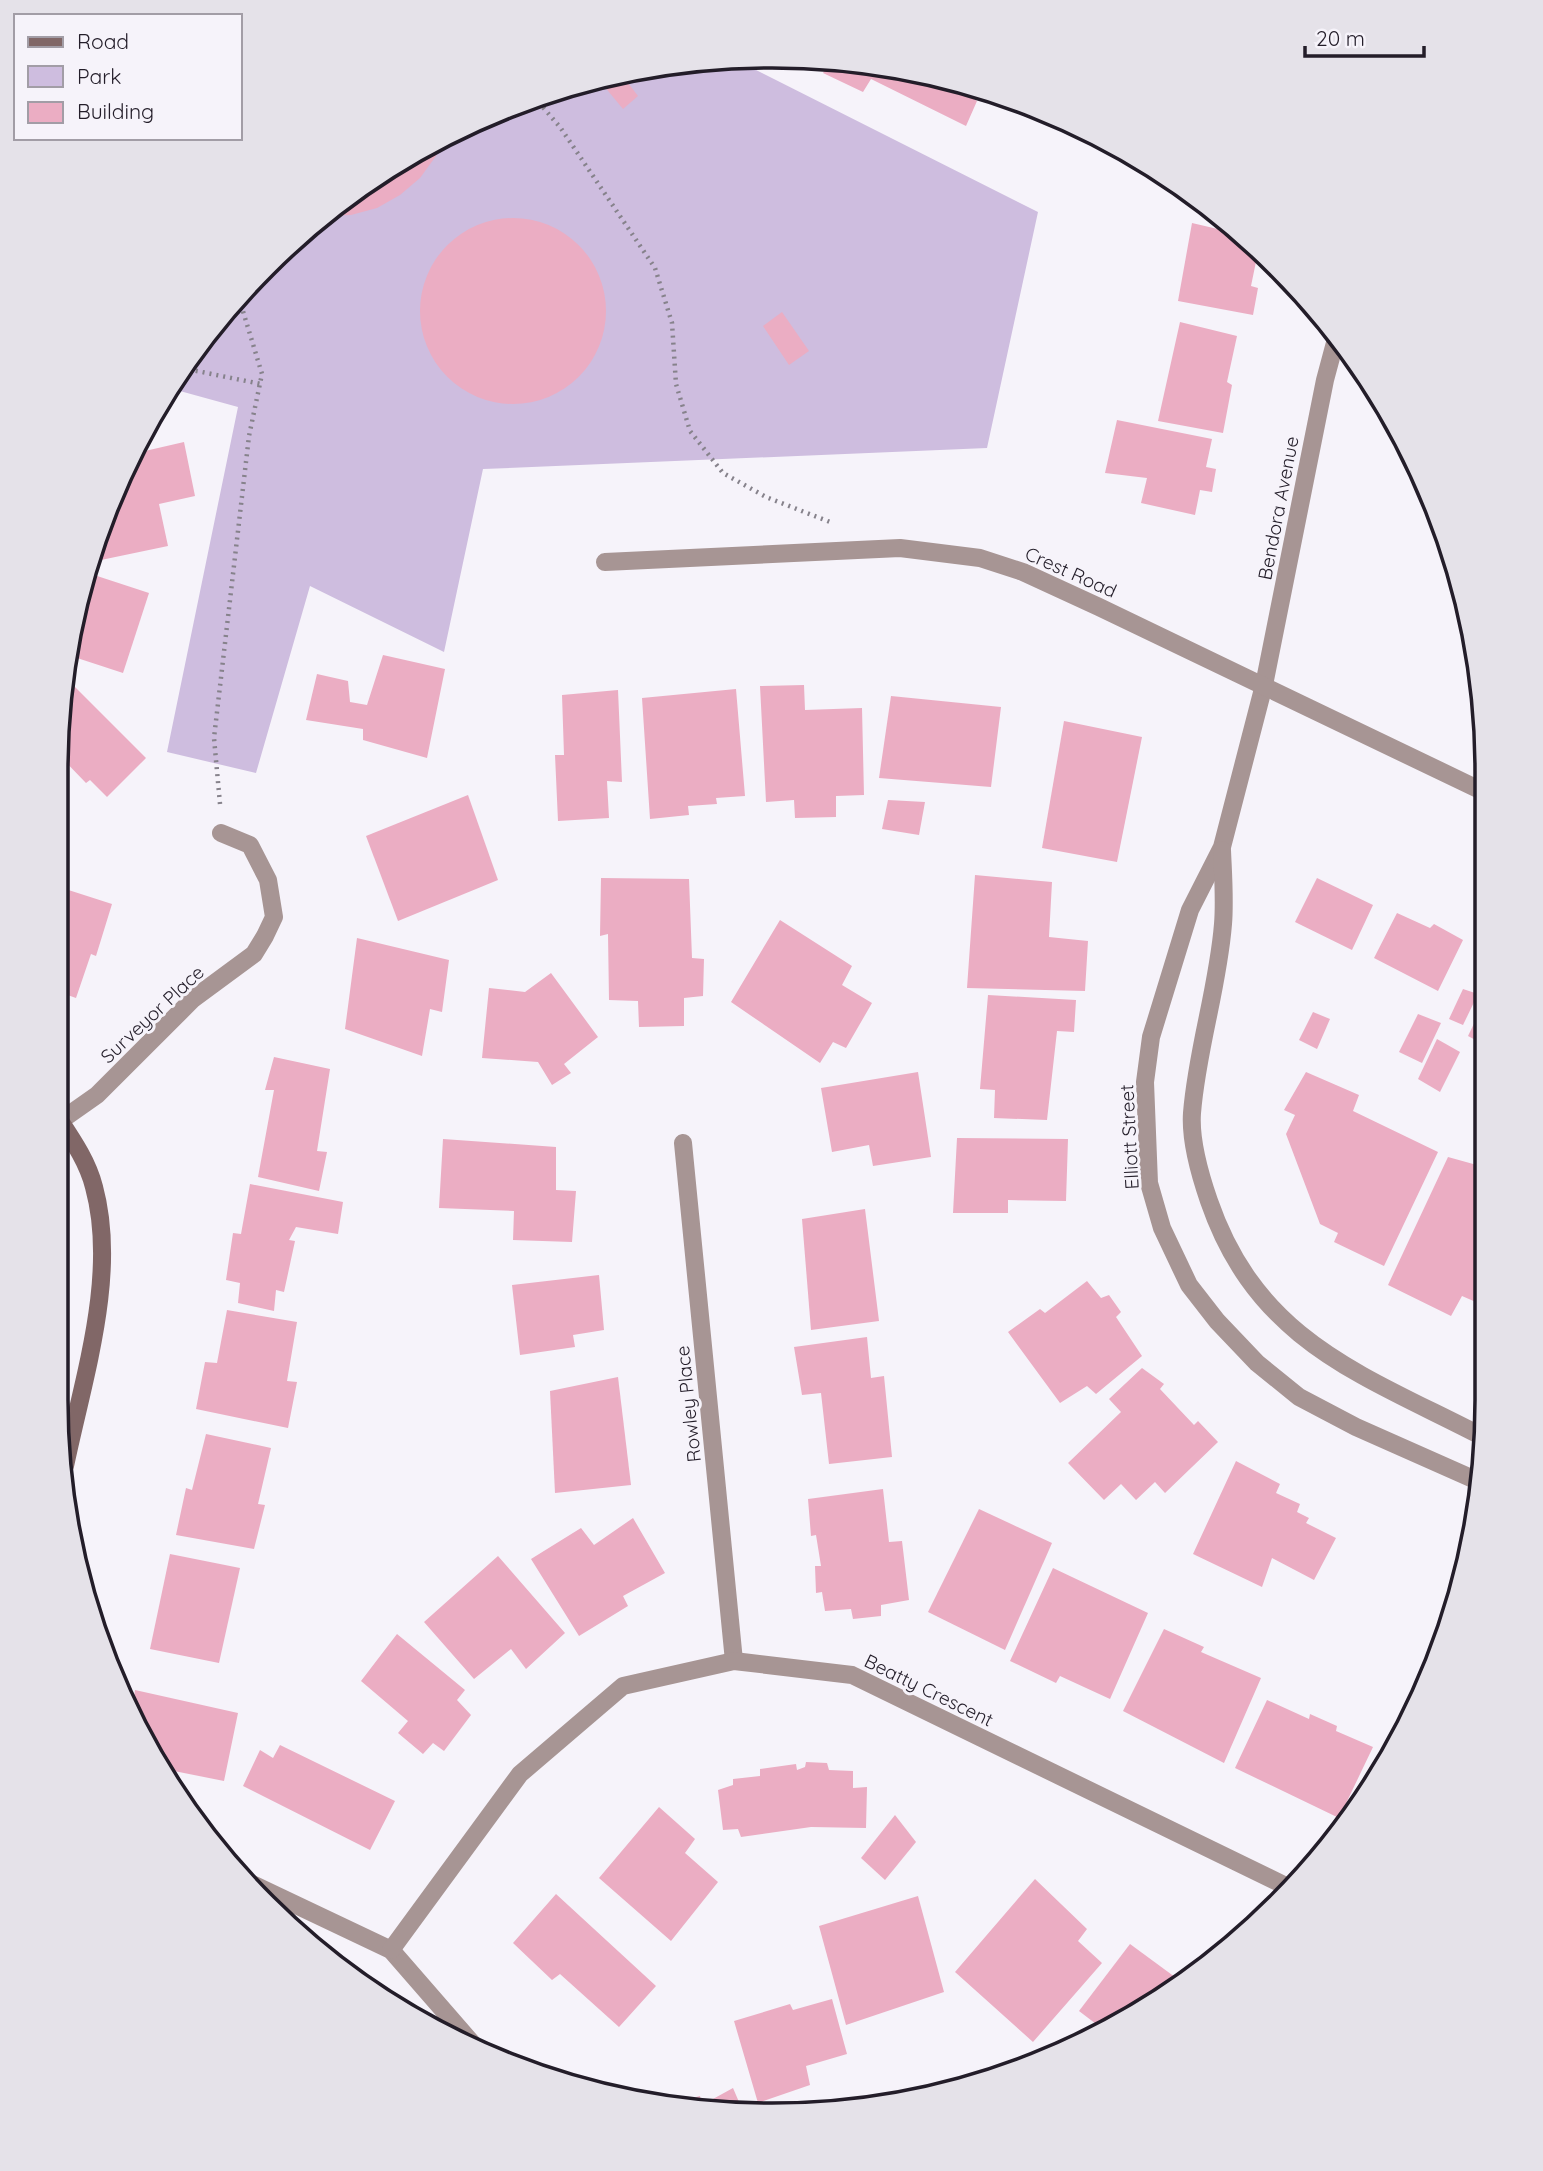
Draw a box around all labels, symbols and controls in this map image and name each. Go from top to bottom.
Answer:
legend [14,14,242,140]
scale bar [1305,14,1424,58]
text: 20 m [1316,25,1365,51]
text: Road [77,28,129,54]
text: Park [77,63,121,89]
text: Building [77,98,154,124]
street label: Bendora Avenue [1252,434,1304,582]
street label: Crest Road [1021,541,1121,603]
street label: Surveyor Place [95,960,209,1068]
street label: Elliott Street [1114,1084,1144,1190]
street label: Rowley Place [670,1345,706,1463]
street label: Beatty Crescent [861,1648,997,1732]

